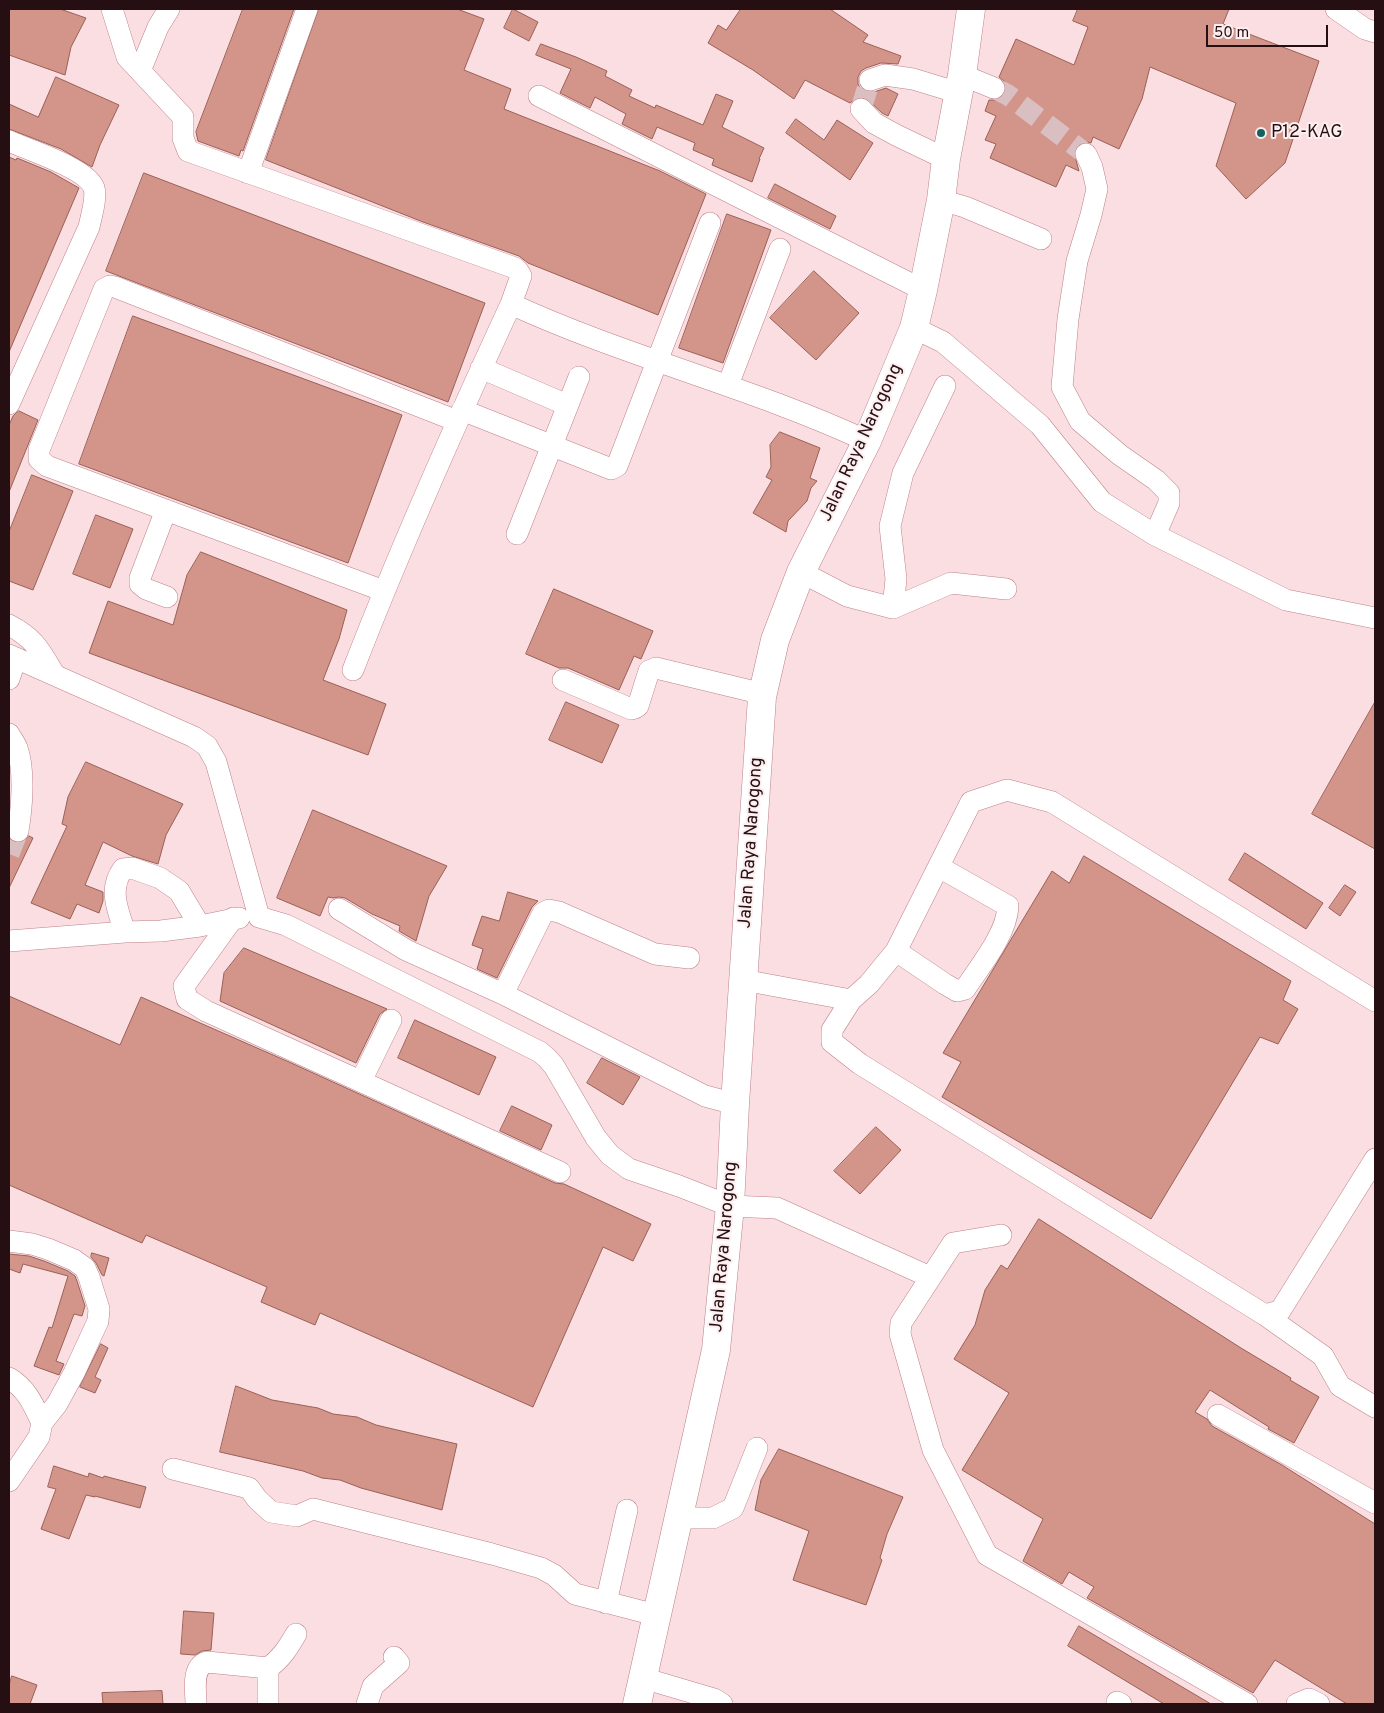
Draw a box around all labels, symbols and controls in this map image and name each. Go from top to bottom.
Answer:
scale bar [1209,15,1332,47]
text: 50 m [1214,24,1249,43]
place label: P12-KAG [1271,122,1343,144]
marker: P12-KAG [1255,127,1267,139]
street label: Jalan Raya Narogong [816,361,908,525]
street label: Jalan Raya Narogong [735,757,769,929]
street label: Jalan Raya Narogong [707,1161,743,1333]

